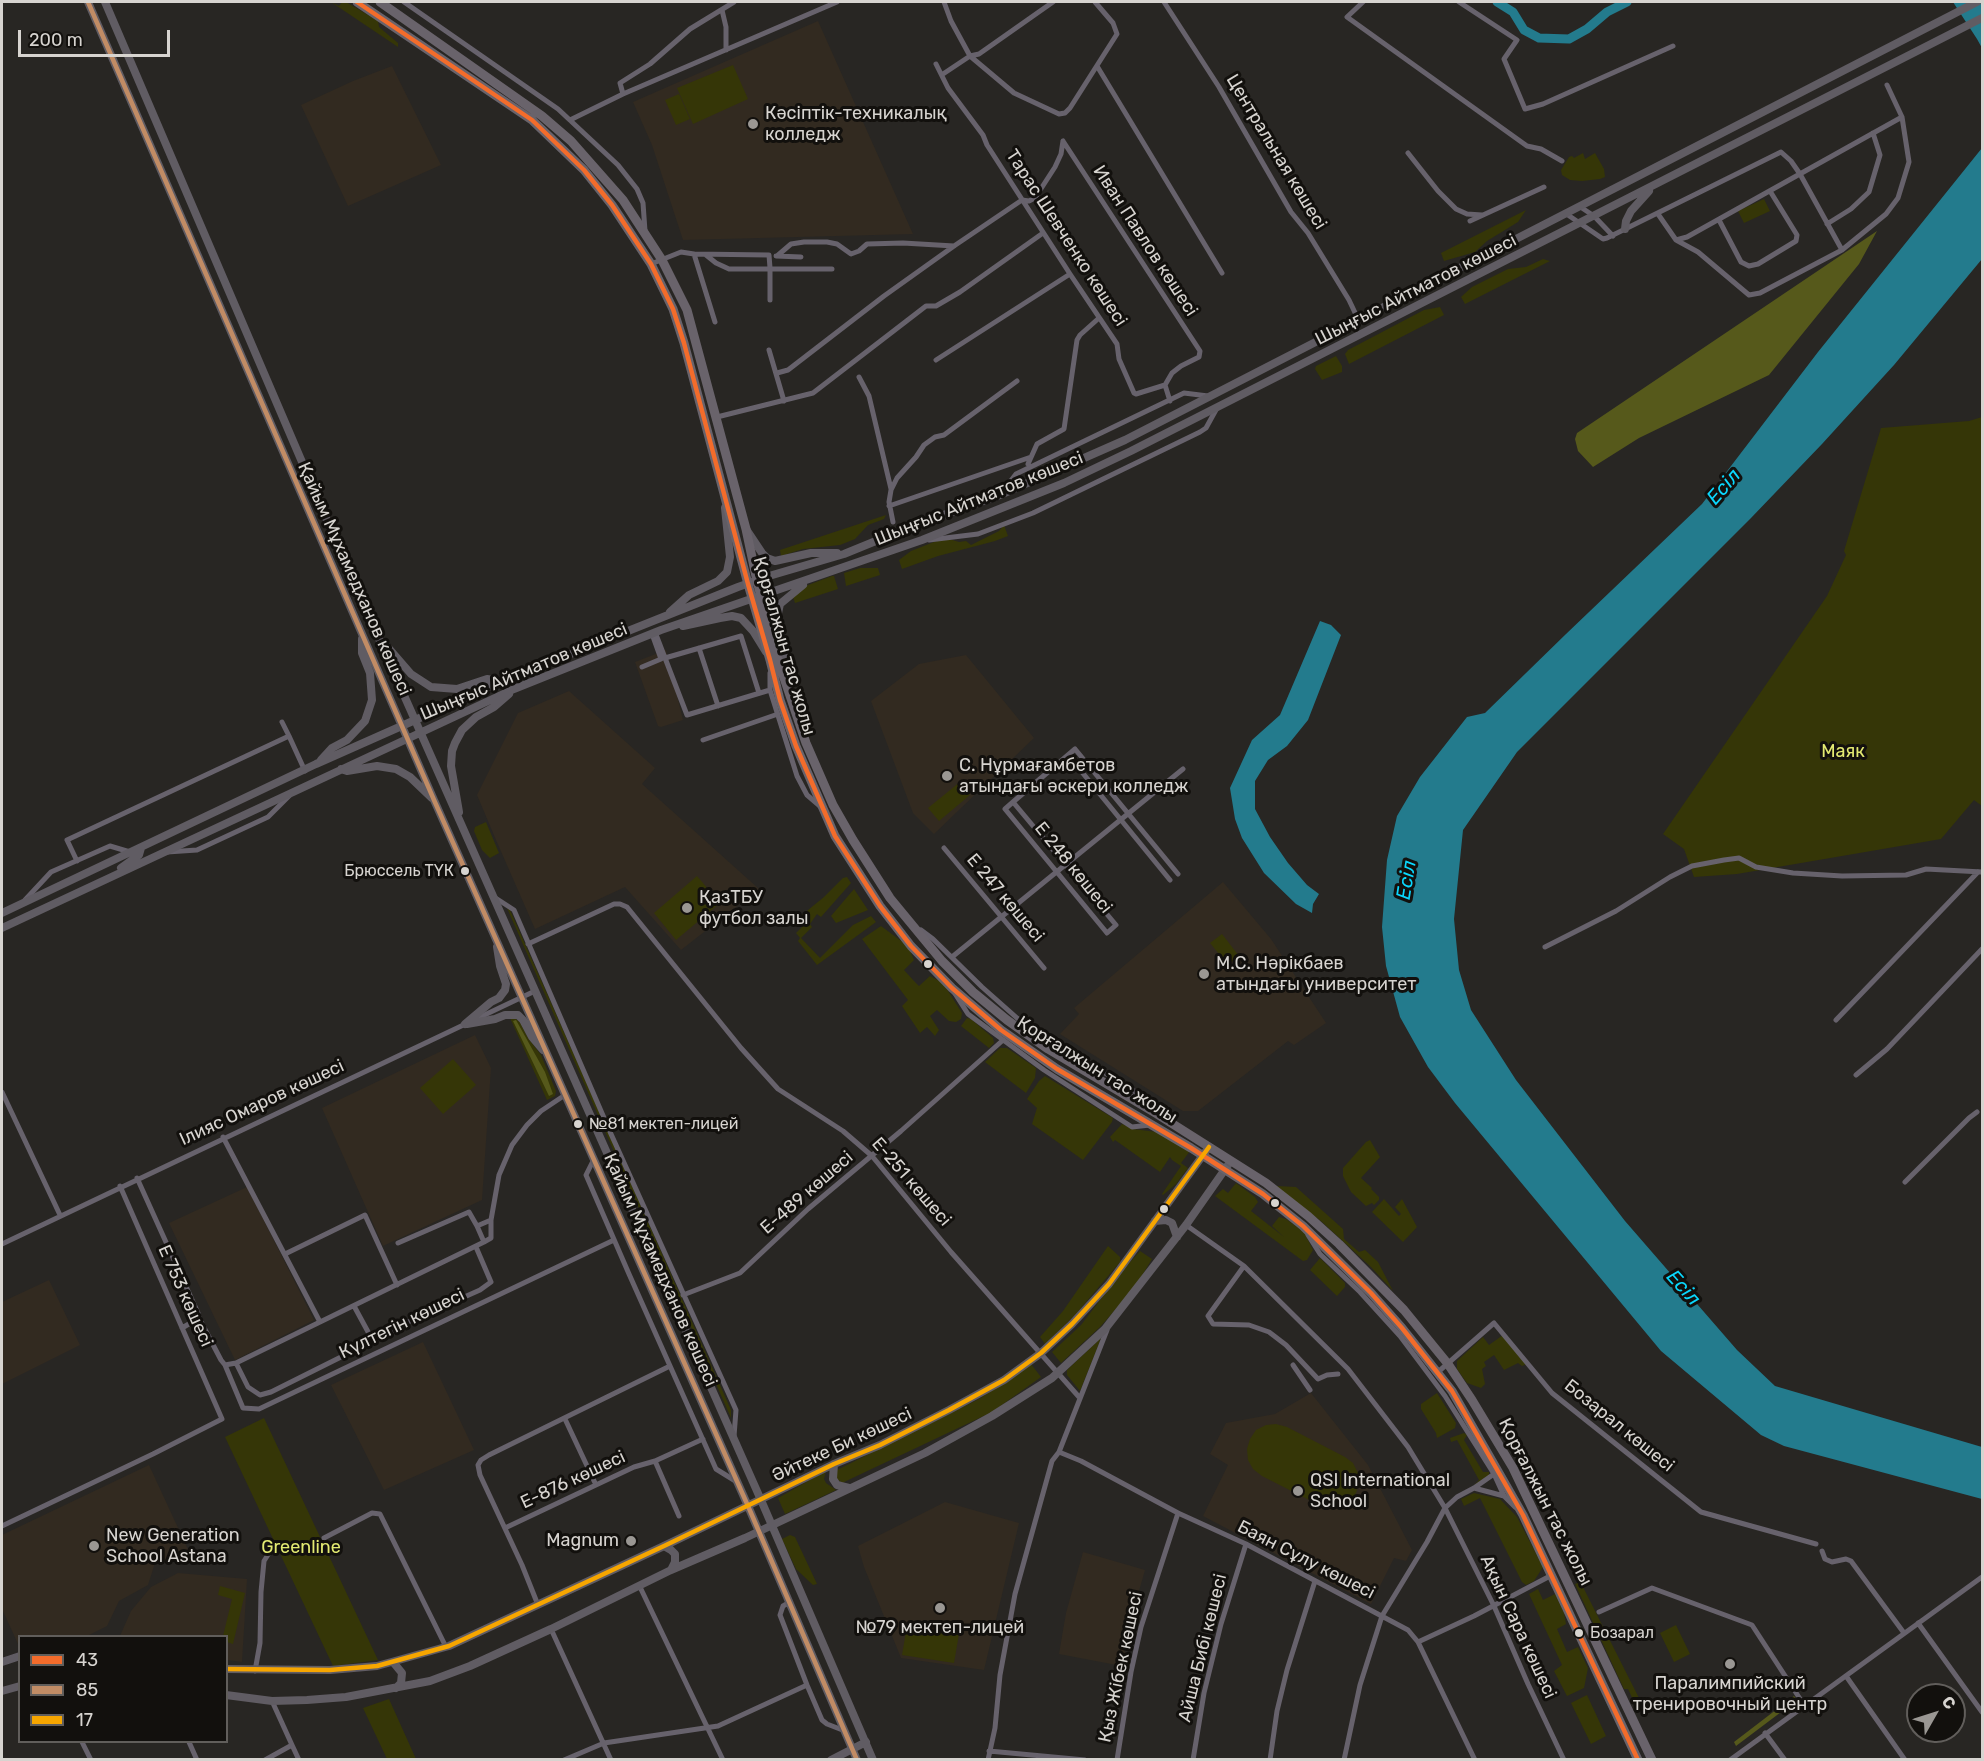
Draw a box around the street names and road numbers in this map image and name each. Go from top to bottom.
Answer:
street label: Центральная көшесі [1221,71,1331,233]
street label: Тарас Шевченко көшесі [1001,146,1131,330]
street label: Иван Павлов көшесі [1088,162,1202,320]
street label: Шыңғыс Айтматов көшесі [1312,230,1520,350]
street label: Шыңғыс Айтматов көшесі [872,447,1086,551]
street label: Қайым Мұхамедханов көшесі [293,459,415,699]
street label: Қорғалжын тас жолы [748,554,820,738]
street label: Шыңғыс Айтматов көшесі [417,619,631,725]
street label: Е 248 көшесі [1030,818,1116,918]
street label: Е 247 көшесі [962,849,1048,947]
street label: Қорғалжын тас жолы [1013,1012,1181,1128]
street label: Ілияс Омаров көшесі [176,1055,348,1151]
street label: Е-251 көшесі [867,1133,955,1231]
street label: Е-489 көшесі [756,1147,858,1239]
street label: Қайым Мұхамедханов көшесі [599,1150,721,1390]
street label: Е 753 көшесі [153,1242,217,1350]
street label: Күлтегін көшесі [336,1284,468,1364]
street label: Бозарал көшесі [1560,1375,1678,1477]
street label: Әйтеке Би көшесі [769,1403,915,1487]
street label: Қорғалжын тас жолы [1493,1415,1597,1589]
street label: Е-876 көшесі [517,1446,629,1514]
street label: Баян Сұлу көшесі [1234,1516,1378,1604]
street label: Ақын Сара көшесі [1475,1552,1561,1702]
street label: Айша Бибі көшесі [1174,1572,1232,1724]
street label: Қыз Жібек көшесі [1094,1590,1148,1744]

